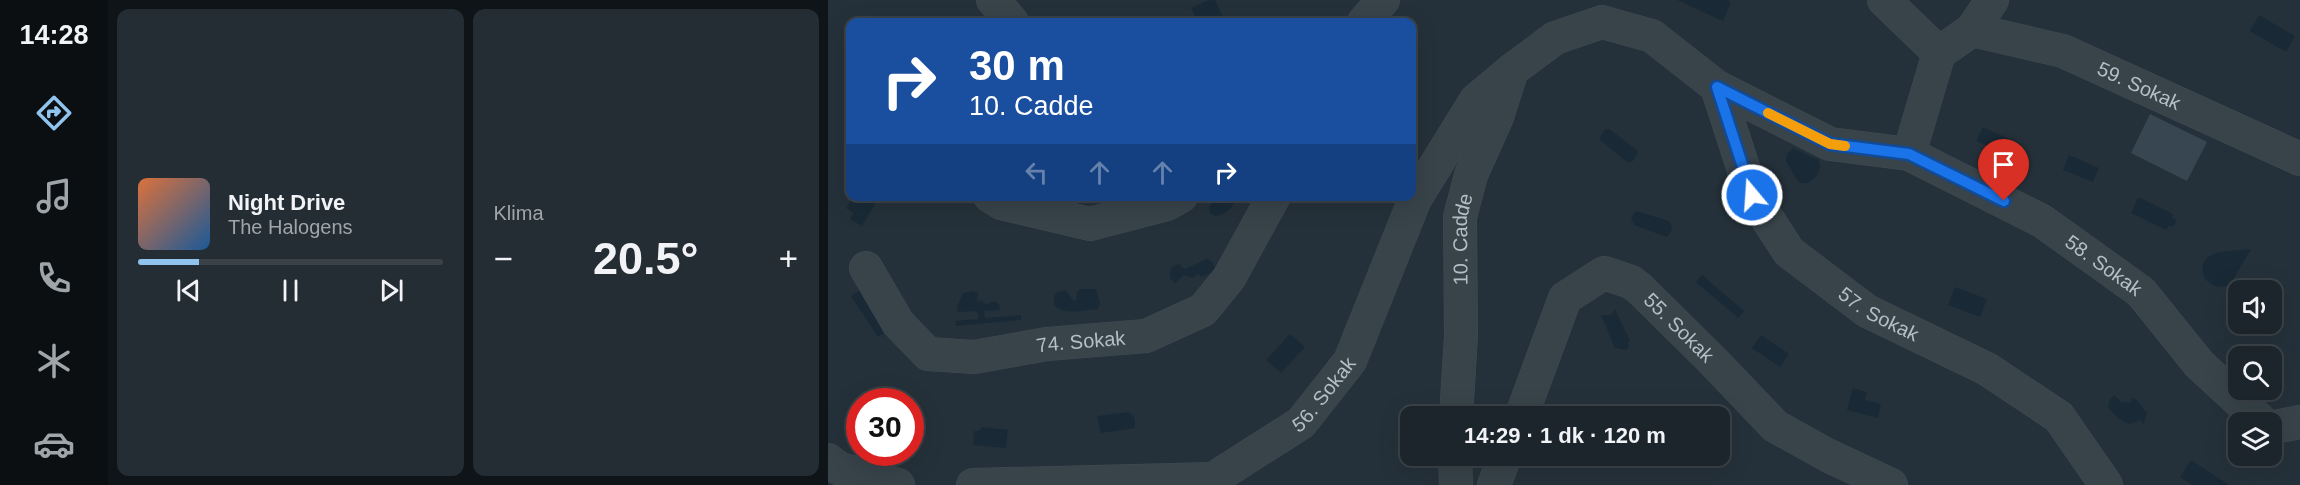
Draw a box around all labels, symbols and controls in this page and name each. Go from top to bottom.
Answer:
text: 14:28 [19,20,89,50]
icon: right [870,42,948,120]
text: 30 m [969,42,1065,89]
street label: 59. Sokak [2094,57,2185,115]
text: 10. Cadde [969,91,1094,121]
icon: directions [33,92,75,134]
pin [1978,139,2029,201]
icon: arrive [1987,148,2020,181]
icon: left [1020,156,1053,189]
icon: ahead [1083,156,1116,189]
icon: ahead [1146,156,1179,189]
icon: right [1209,156,1242,189]
position arrow [1720,163,1784,227]
icon: music [33,175,75,217]
text: Night Drive [228,190,345,215]
street label: 10. Cadde [1449,191,1477,285]
text: Klima [494,202,544,224]
text: The Halogens [228,216,353,238]
street label: 58. Sokak [2061,230,2147,301]
text: 20.5° [593,233,699,284]
text: − [494,240,513,277]
text: + [779,240,798,277]
icon: phone [33,257,75,299]
icon: previous [172,274,205,307]
icon: pause [274,274,307,307]
icon: next [375,274,408,307]
map controls [2228,280,2282,466]
button: sound [2228,280,2282,334]
street label: 57. Sokak [1834,282,1923,346]
street label: 55. Sokak [1640,289,1719,367]
street label: 74. Sokak [1035,327,1127,357]
icon: climate [33,340,75,382]
button: search [2228,346,2282,400]
street label: 56. Sokak [1288,352,1361,437]
speed limit sign: 30 [846,388,924,466]
button: layers [2228,412,2282,466]
icon: car [33,423,75,465]
text: 14:29 · 1 dk · 120 m [1464,423,1666,448]

